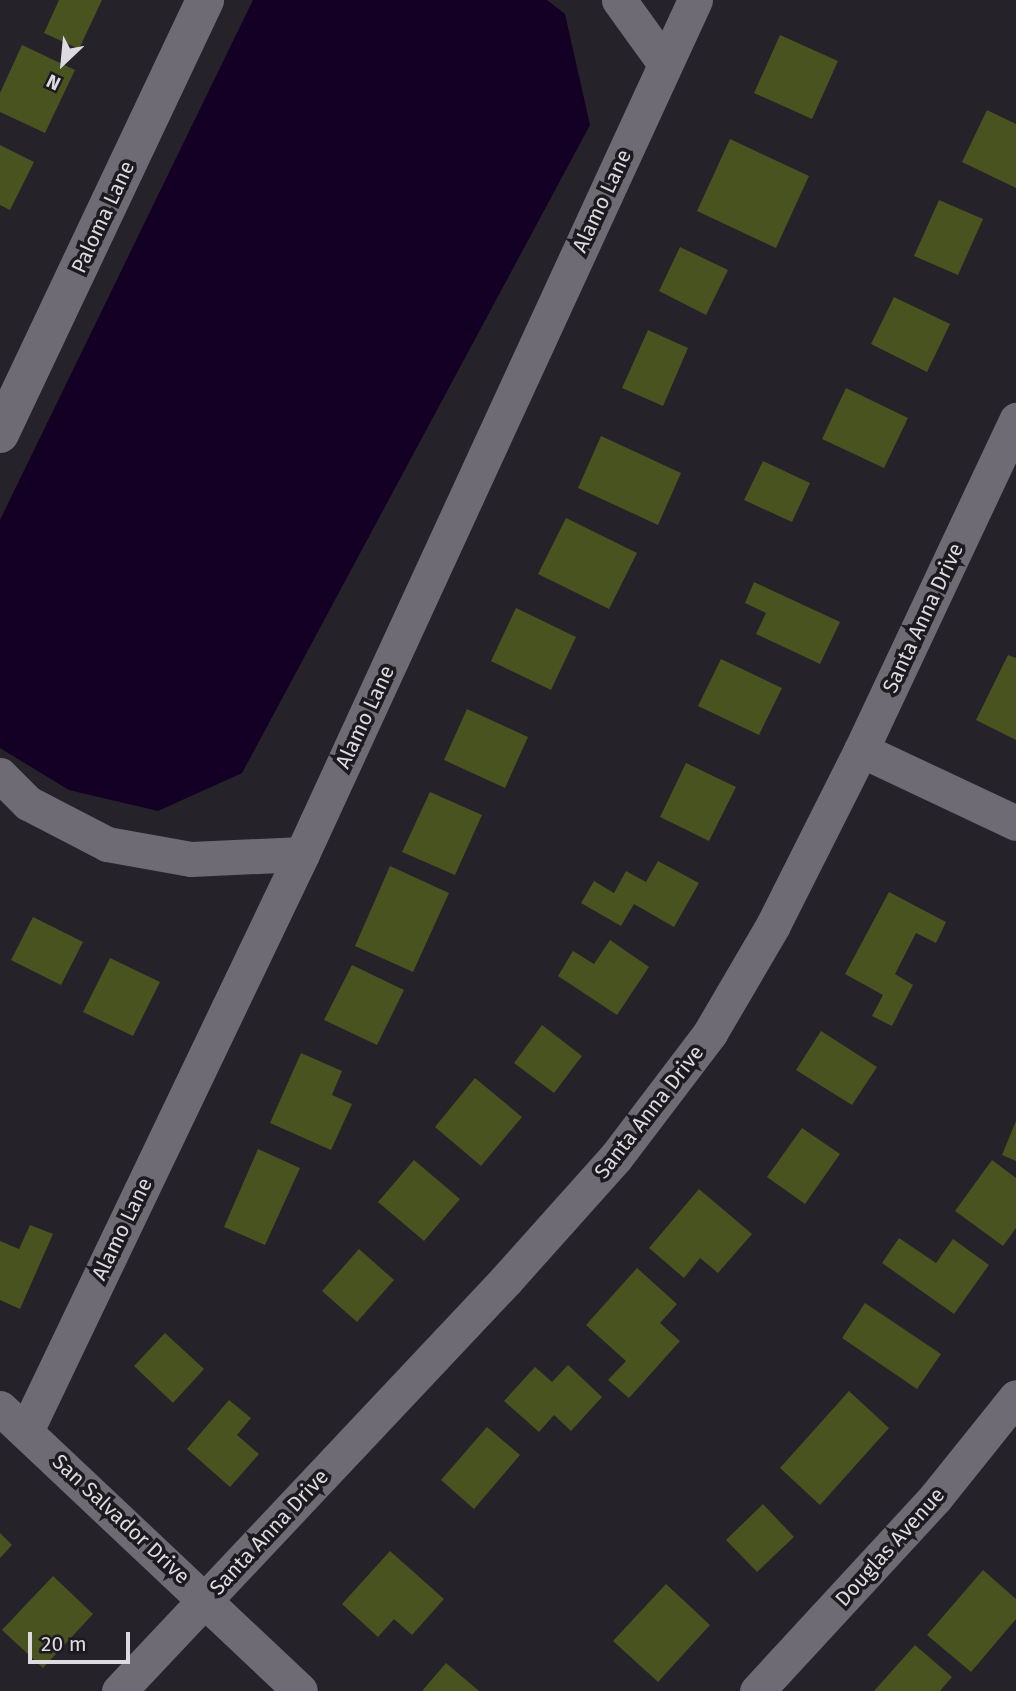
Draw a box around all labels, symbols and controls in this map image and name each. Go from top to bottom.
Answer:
north arrow [28,28,98,98]
text: N [43,69,64,95]
street label: Alamo Lane [567,145,637,257]
street label: Paloma Lane [66,157,140,277]
street label: Santa Anna Drive [877,539,969,697]
street label: Alamo Lane [330,661,400,773]
street label: Santa Anna Drive [589,1040,709,1184]
street label: Alamo Lane [86,1174,158,1284]
street label: San Salvador Drive [47,1449,195,1589]
street label: Santa Anna Drive [204,1464,334,1600]
street label: Douglas Avenue [830,1482,950,1612]
scale bar [32,1618,133,1662]
text: 20 m [41,1631,87,1657]

